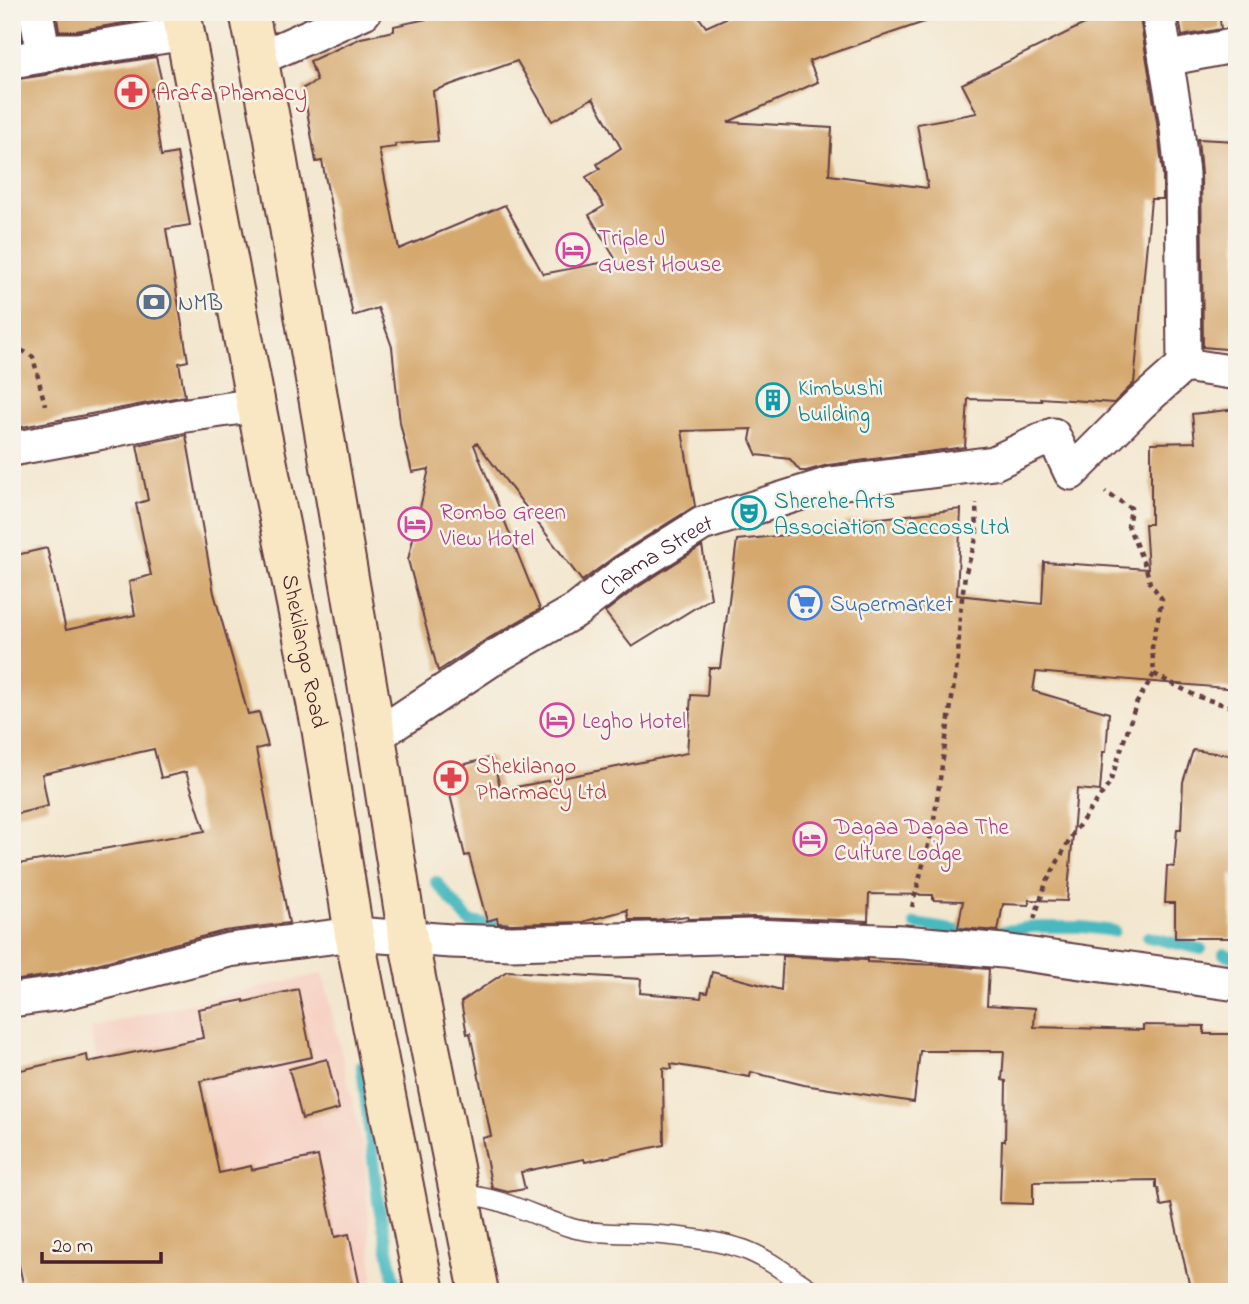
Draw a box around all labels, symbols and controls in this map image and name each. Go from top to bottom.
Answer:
pharmacy icon: Arafa Phamacy [113,73,151,111]
place label: Arafa Phamacy [156,78,307,113]
place label: Triple J Guest House [598,223,722,282]
hotel icon: Triple J Guest House [554,231,592,269]
bank icon: NMB [135,283,173,321]
place label: NMB [178,288,223,321]
place label: Kimbushi building [798,373,883,433]
building icon: Kimbushi building [754,381,792,419]
place label: Sherehe Arts Association Saccoss Ltd [774,486,1009,545]
theatre icon: Sherehe Arts Association Saccoss Ltd [730,494,768,532]
place label: Rombo Green View Hotel [439,497,566,556]
hotel icon: Rombo Green View Hotel [396,505,434,543]
street label: Chama Street [593,508,717,605]
street label: Shekilango Road [272,572,335,731]
supermarket icon: Supermarket [786,584,824,622]
place label: Supermarket [830,589,954,622]
hotel icon: Legho Hotel [538,701,576,739]
place label: Legho Hotel [582,706,686,740]
place label: Shekilango Pharmacy Ltd [476,751,607,812]
pharmacy icon: Shekilango Pharmacy Ltd [432,759,470,797]
place label: Dagaa Dagaa The Culture Lodge [833,812,1010,872]
hotel icon: Dagaa Dagaa The Culture Lodge [791,820,829,858]
scale bar [42,1220,161,1264]
text: 20 m [52,1232,93,1262]

